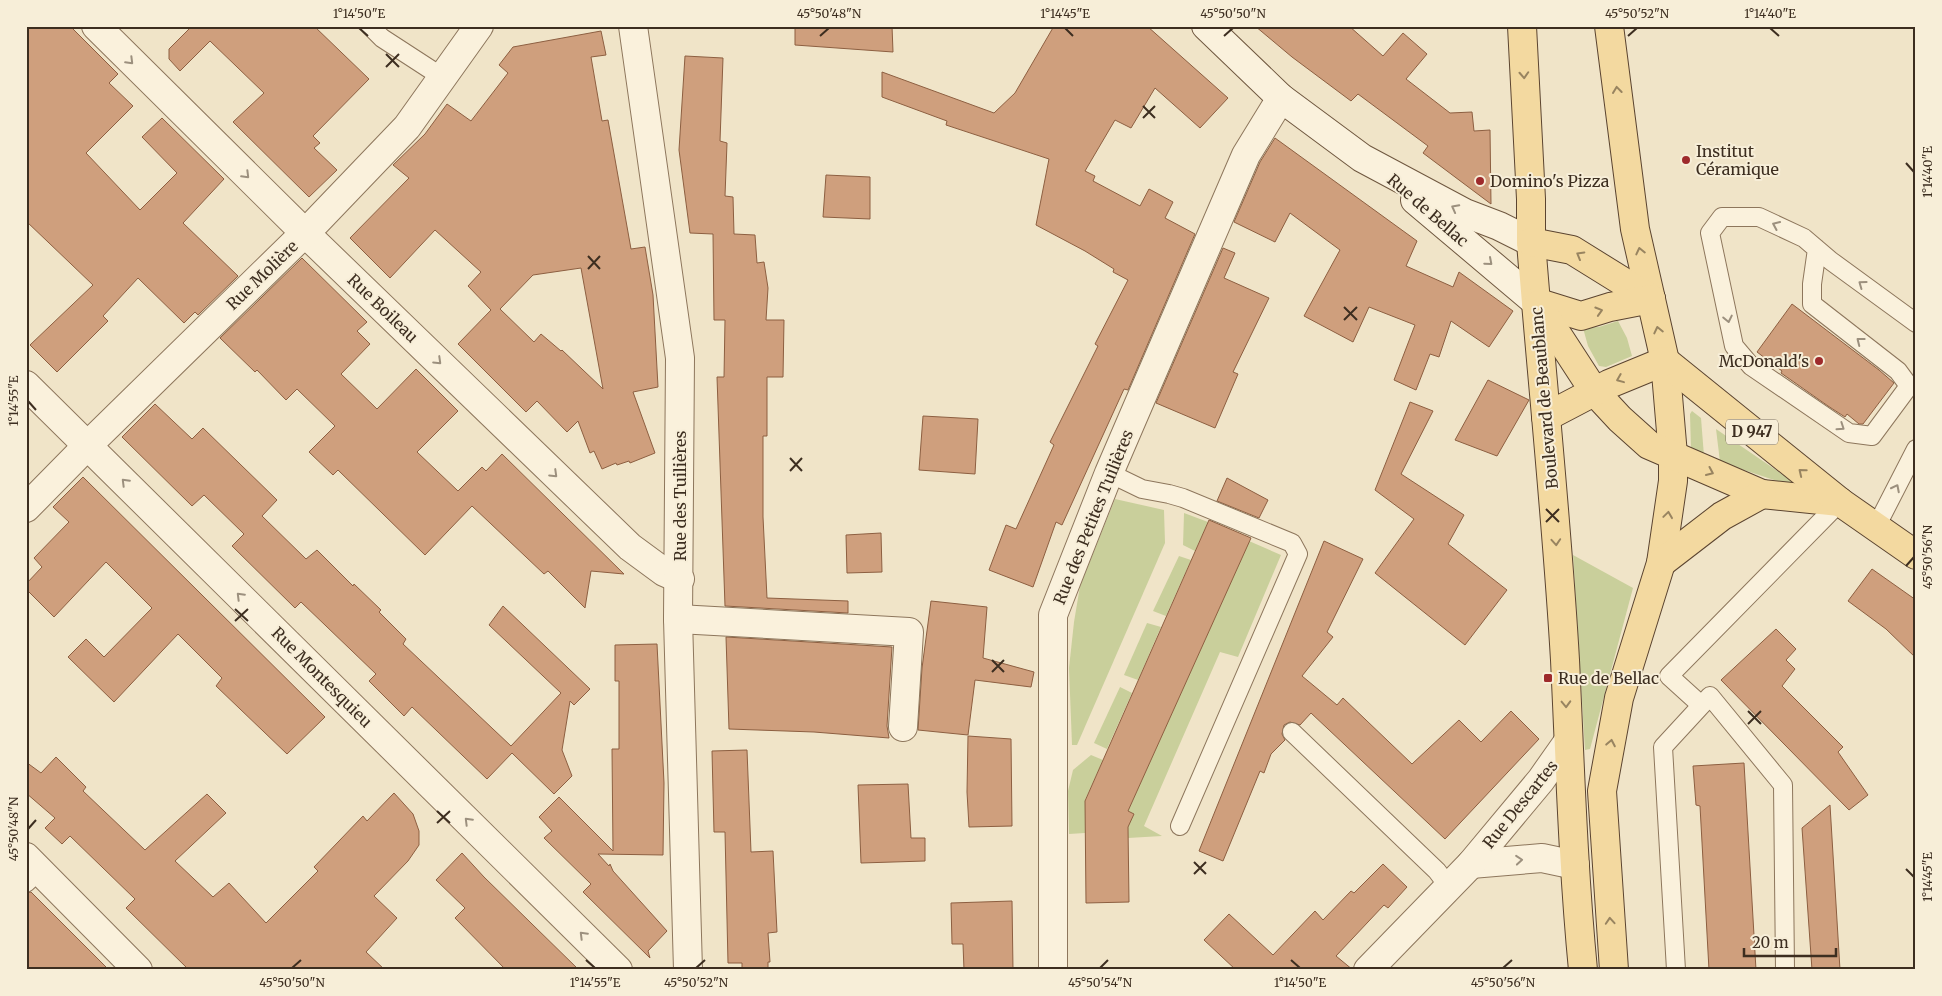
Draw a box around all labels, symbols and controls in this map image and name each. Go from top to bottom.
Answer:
text: 1°14'50"E [333,6,385,21]
text: 45°50'48"N [797,6,862,21]
text: 1°14'45"E [1040,6,1090,21]
text: 45°50'50"N [1200,6,1266,21]
text: 45°50'52"N [1605,6,1670,21]
text: 1°14'40"E [1744,6,1796,21]
one-way arrow [125,55,134,64]
one-way arrow [1519,71,1530,79]
one-way arrow [1612,86,1623,94]
place label: Institut Céramique [1696,141,1779,179]
text: 1°14'40"E [1920,146,1935,198]
marker: Institut Céramique [1680,154,1692,166]
one-way arrow [240,169,249,178]
street label: Rue de Bellac [1383,169,1473,251]
place label: Domino's Pizza [1490,171,1610,191]
marker: Domino's Pizza [1474,175,1486,187]
one-way arrow [1451,204,1460,214]
one-way arrow [1772,220,1781,231]
street label: Rue Molière [222,236,302,314]
one-way arrow [1635,247,1646,256]
one-way arrow [1577,251,1586,261]
one-way arrow [1483,256,1492,265]
street label: Rue Boileau [344,269,422,347]
one-way arrow [1858,281,1868,290]
street label: Boulevard de Beaublanc [1526,306,1562,490]
one-way arrow [1594,306,1603,316]
one-way arrow [1722,315,1733,323]
one-way arrow [1653,325,1664,334]
one-way arrow [1857,339,1866,347]
place label: McDonald's [1719,351,1809,371]
one-way arrow [432,355,441,364]
marker: McDonald's [1813,355,1825,367]
one-way arrow [1616,373,1625,384]
text: 1°14'55"E [6,375,21,426]
road number: D 947 [1726,420,1778,444]
one-way arrow [1835,421,1844,430]
street label: Rue des Petites Tuilières [1049,427,1137,607]
street label: Rue des Tuilières [670,430,690,561]
one-way arrow [1705,466,1714,477]
one-way arrow [549,468,558,477]
one-way arrow [1798,468,1807,477]
one-way arrow [121,479,130,488]
one-way arrow [1890,484,1900,493]
one-way arrow [1663,511,1673,519]
text: 45°50'56"N [1920,524,1935,589]
one-way arrow [1551,538,1562,546]
one-way arrow [237,593,246,602]
street label: Rue Montesquieu [268,623,376,731]
place label: Rue de Bellac [1558,668,1659,688]
marker: Rue de Bellac [1542,672,1554,684]
one-way arrow [1561,700,1571,708]
one-way arrow [1605,738,1616,747]
street label: Rue Descartes [1478,756,1562,852]
text: 45°50'48"N [6,796,21,861]
one-way arrow [464,818,473,827]
text: 1°14'45"E [1920,852,1935,902]
one-way arrow [1516,855,1524,866]
one-way arrow [1605,917,1616,925]
scale bar [1744,926,1837,958]
one-way arrow [580,932,589,941]
text: 20 m [1752,933,1789,952]
text: 45°50'50"N [259,975,325,990]
text: 1°14'55"E [570,975,621,990]
text: 45°50'52"N [664,975,729,990]
text: 45°50'54"N [1068,975,1133,990]
text: 1°14'50"E [1274,975,1326,990]
text: 45°50'56"N [1471,975,1536,990]

